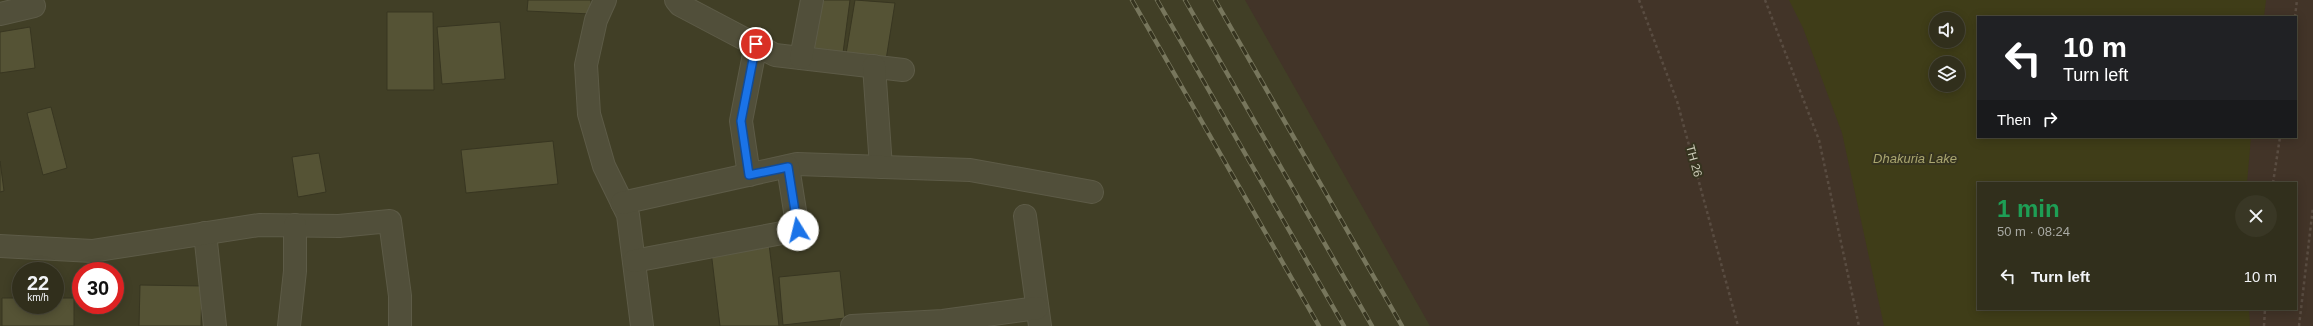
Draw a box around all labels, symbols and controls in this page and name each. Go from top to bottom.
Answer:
map controls [1929,12,1965,92]
button: sound [1929,12,1965,48]
pin [739,27,773,61]
icon: left [1997,32,2049,84]
text: 10 m [2063,32,2127,63]
icon: arrive [745,33,767,55]
button: layers [1929,56,1965,92]
text: Turn left [2063,65,2128,85]
icon: right [2039,108,2061,130]
text: Then [1997,111,2031,128]
street label: TH 26 [1683,143,1705,179]
water label: Dhakuria Lake [1873,151,1957,166]
text: 1 min [1997,195,2060,222]
button: close [2235,195,2277,237]
position arrow [777,209,819,251]
text: 50 m · 08:24 [1997,224,2070,239]
speed limit sign: 30 [72,262,124,314]
icon: left [1997,265,2019,287]
text: Turn left [2031,268,2090,285]
text: 10 m [2244,268,2277,285]
text: 22 [27,272,49,294]
text: km/h [27,292,49,303]

